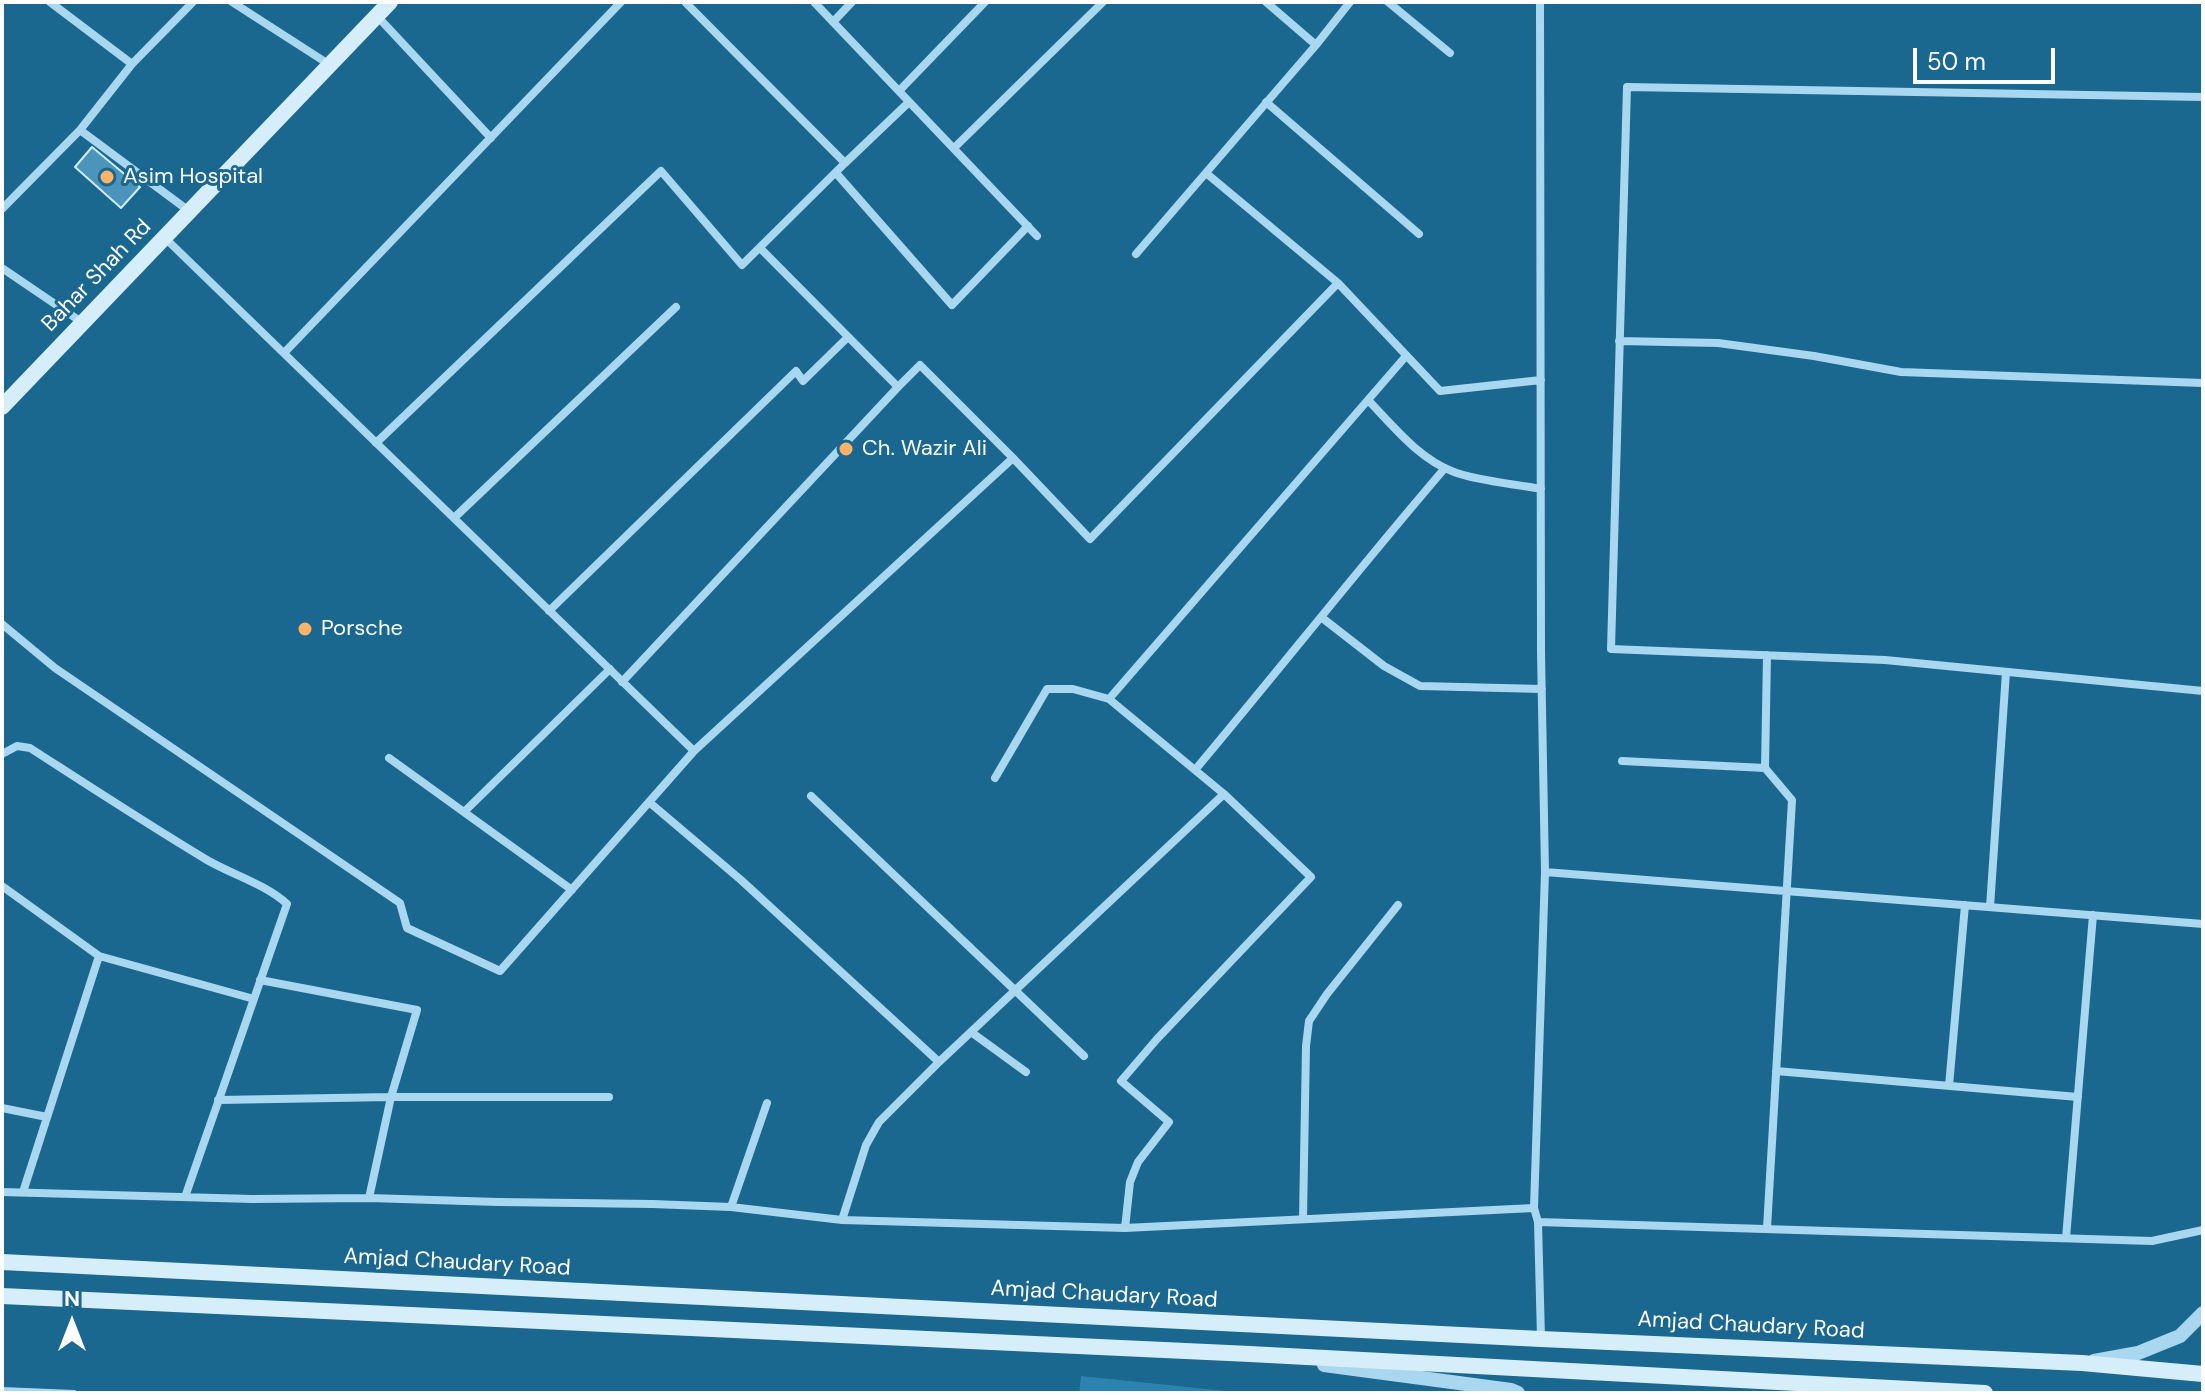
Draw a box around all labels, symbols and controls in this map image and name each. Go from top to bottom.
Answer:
scale bar [1917,32,2059,82]
text: 50 m [1927,46,1986,77]
place label: Asim Hospital [123,164,263,190]
marker: Asim Hospital [98,168,116,186]
street label: Bahar Shah Rd [37,214,157,338]
place label: Ch. Wazir Ali [862,436,987,462]
marker: Ch. Wazir Ali [837,440,855,458]
place label: Porsche [321,616,403,642]
marker: Porsche [296,620,314,638]
street label: Amjad Chaudary Road [343,1244,571,1282]
street label: Amjad Chaudary Road [990,1276,1218,1314]
north arrow [32,1283,112,1363]
text: N [64,1284,80,1313]
street label: Amjad Chaudary Road [1637,1307,1865,1345]

